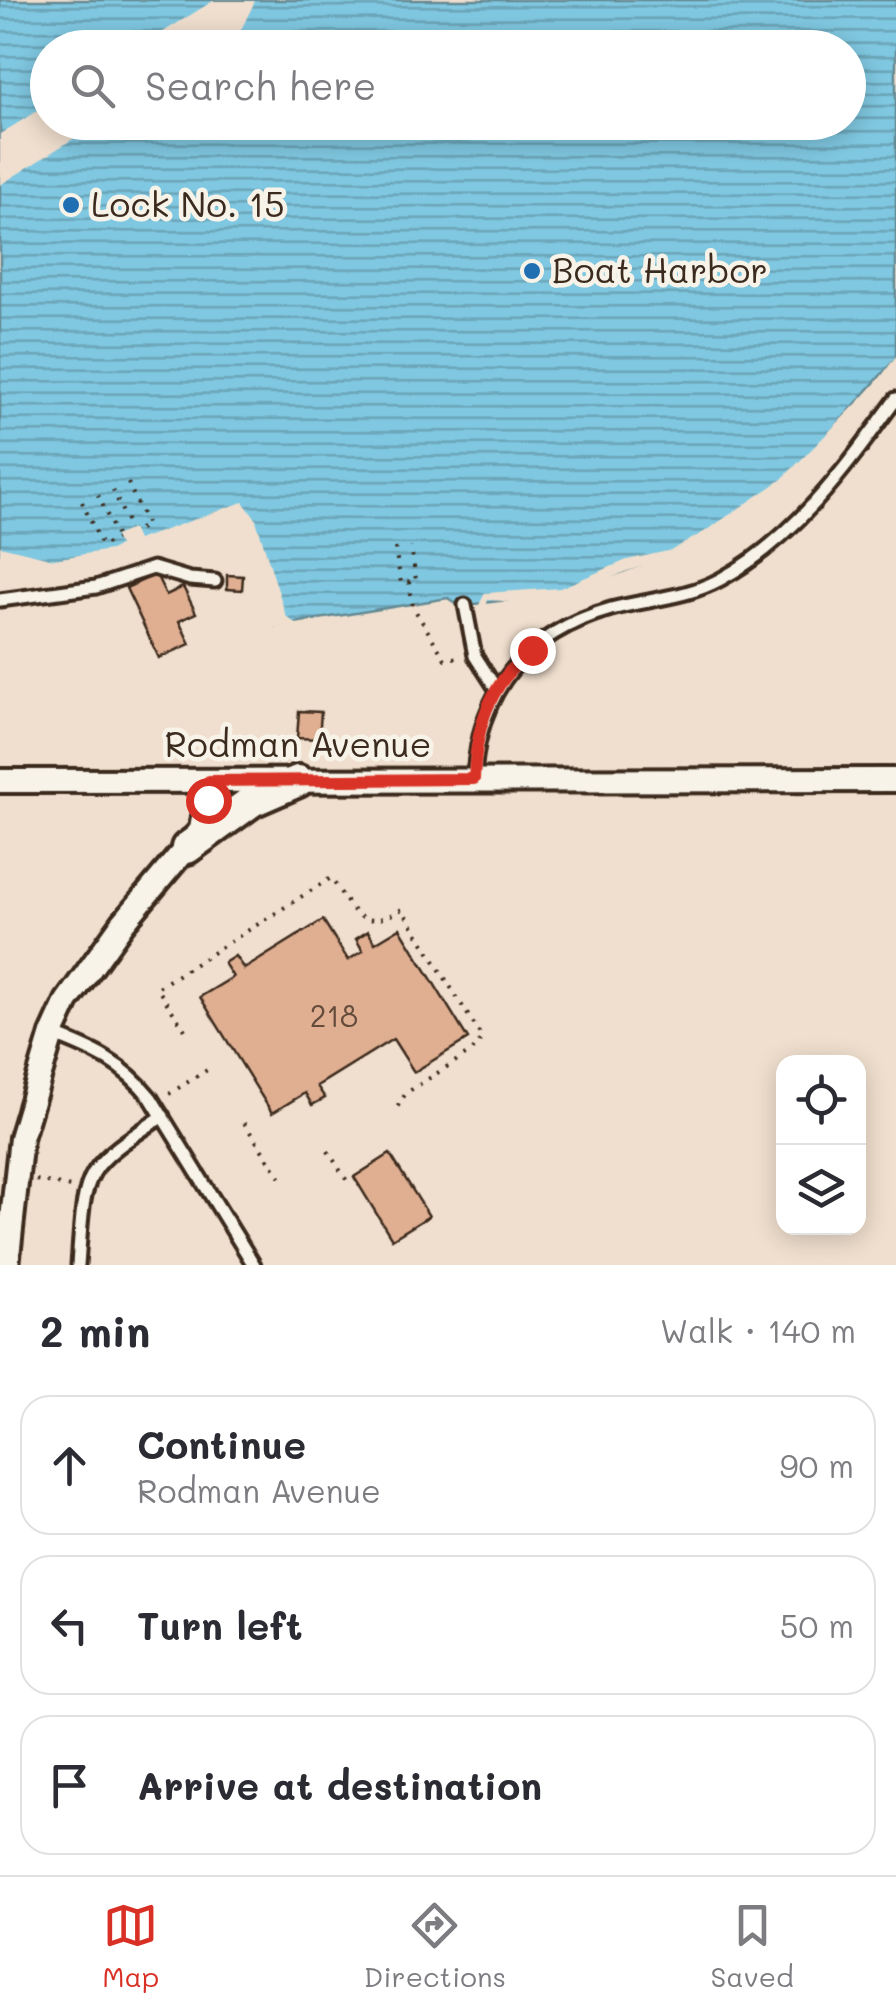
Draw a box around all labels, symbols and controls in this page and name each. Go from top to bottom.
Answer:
search box [30,30,866,140]
icon: search [65,58,120,113]
text: Search here [145,60,376,110]
place label: Lock No. 15 [91,180,285,226]
marker: Lock No. 15 [60,194,82,216]
place label: Boat Harbor [552,246,768,292]
marker: Boat Harbor [521,260,543,282]
route end [510,628,556,674]
street label: Rodman Avenue [165,720,431,766]
route start [186,778,232,824]
house number: 218 [310,995,358,1035]
map controls [776,1055,866,1235]
button: locate [776,1055,866,1145]
button: layers [776,1145,866,1235]
text: 2 min [40,1303,150,1358]
text: Walk · 140 m [660,1309,856,1351]
text: Continue [137,1419,306,1469]
icon: ahead [42,1438,97,1493]
text: 90 m [780,1444,854,1486]
text: Rodman Avenue [137,1469,381,1511]
icon: left [42,1598,97,1653]
text: Turn left [137,1600,303,1650]
text: 50 m [780,1604,854,1646]
icon: arrive [42,1758,97,1813]
text: Arrive at destination [137,1760,542,1810]
tab: Map [102,1898,159,1994]
tab: Directions [364,1898,506,1994]
tab: Saved [711,1898,794,1994]

